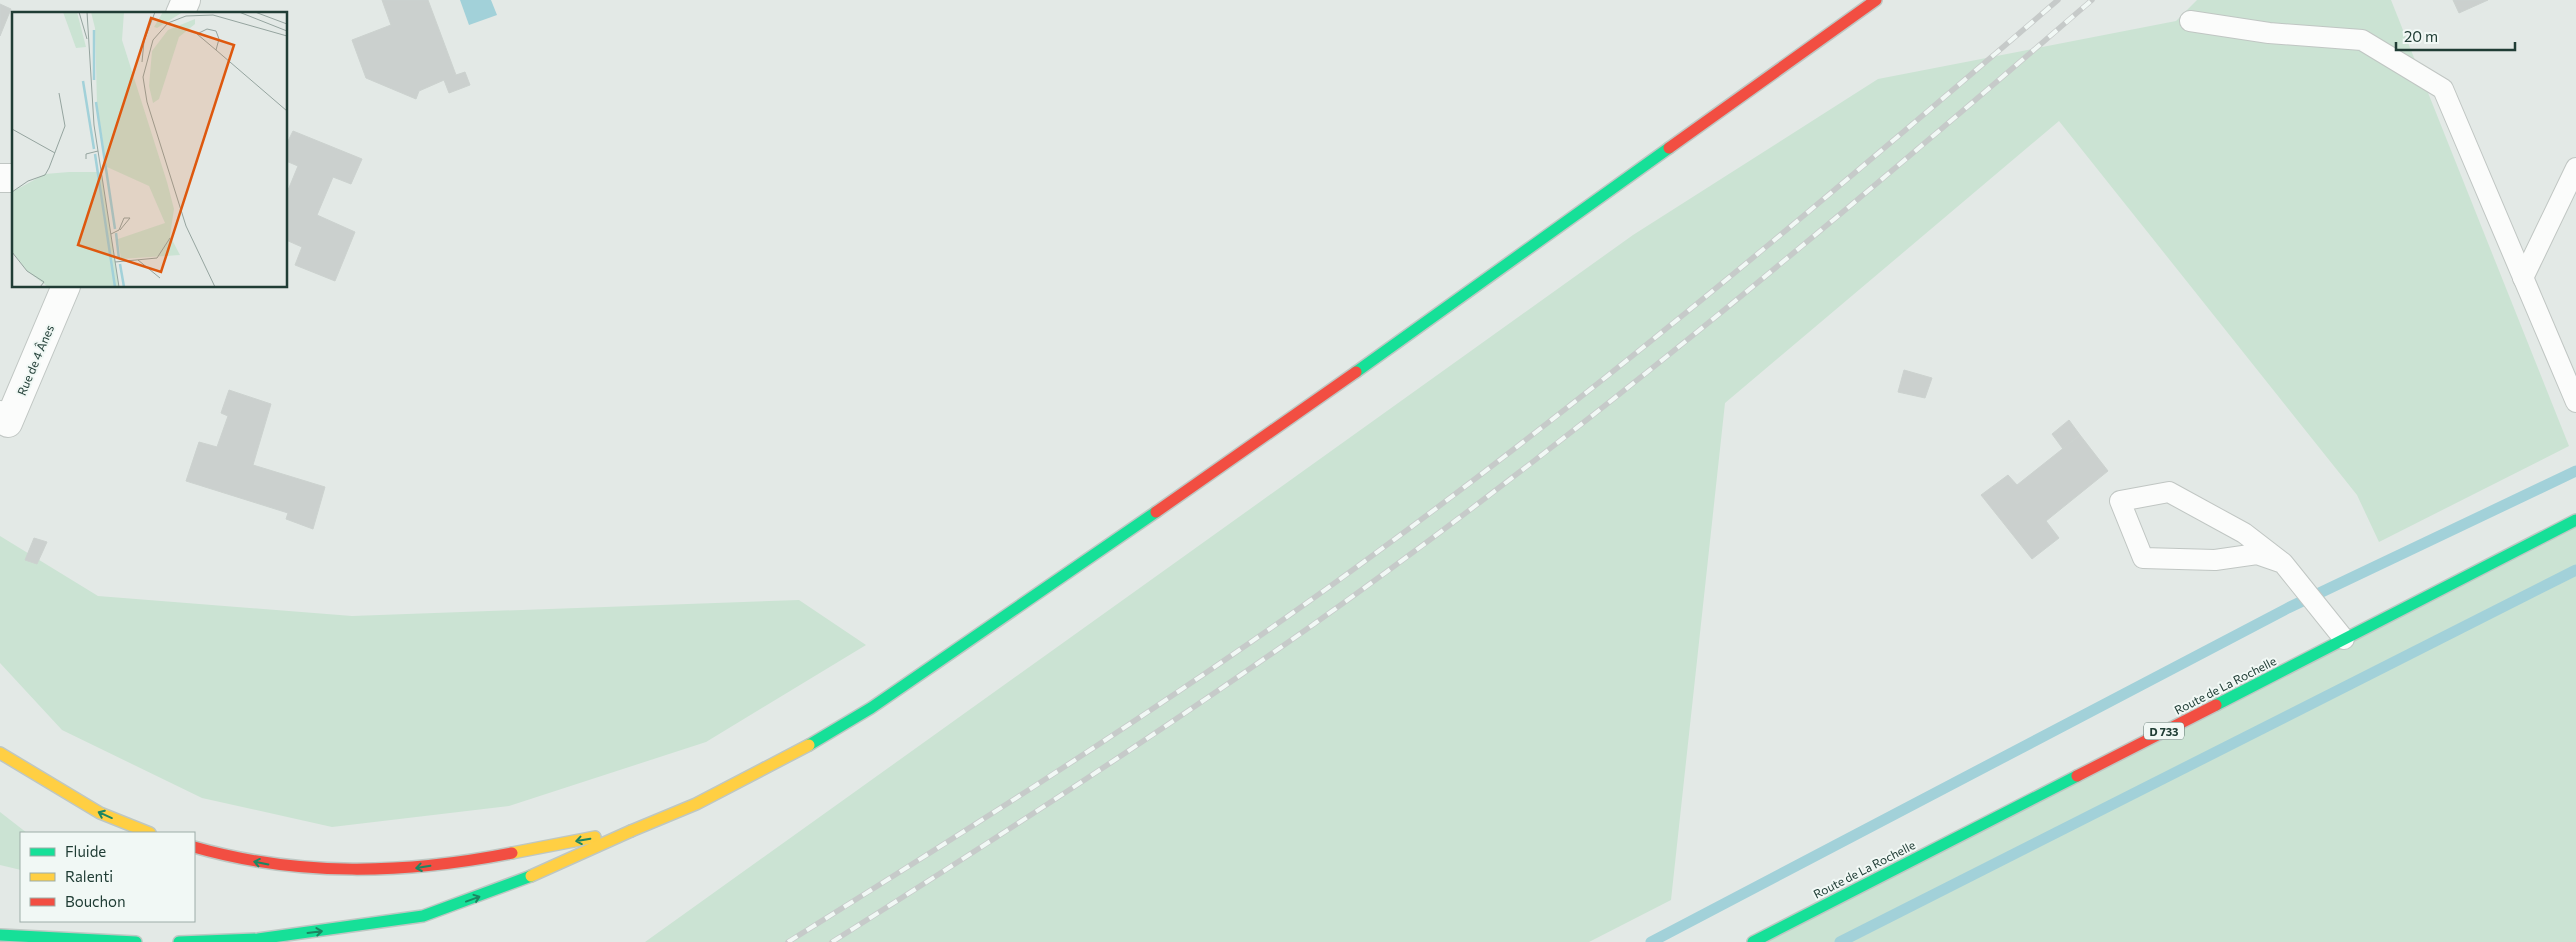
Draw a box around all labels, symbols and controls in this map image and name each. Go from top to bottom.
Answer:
inset map [12,12,288,288]
scale bar [2396,20,2515,52]
text: 20 m [2404,27,2438,45]
street label: Rue de 4 Ânes [14,323,56,397]
street label: Route de La Rochelle [2172,653,2278,717]
road number: D 733 [2144,722,2184,739]
one-way arrow [98,809,113,819]
legend [20,832,195,922]
one-way arrow [576,835,592,845]
street label: Route de La Rochelle [1811,837,1917,901]
text: Fluide [65,842,106,860]
one-way arrow [253,858,269,867]
one-way arrow [415,862,431,872]
text: Ralenti [65,867,113,885]
text: Bouchon [65,892,126,910]
one-way arrow [465,894,481,903]
one-way arrow [307,927,323,937]

